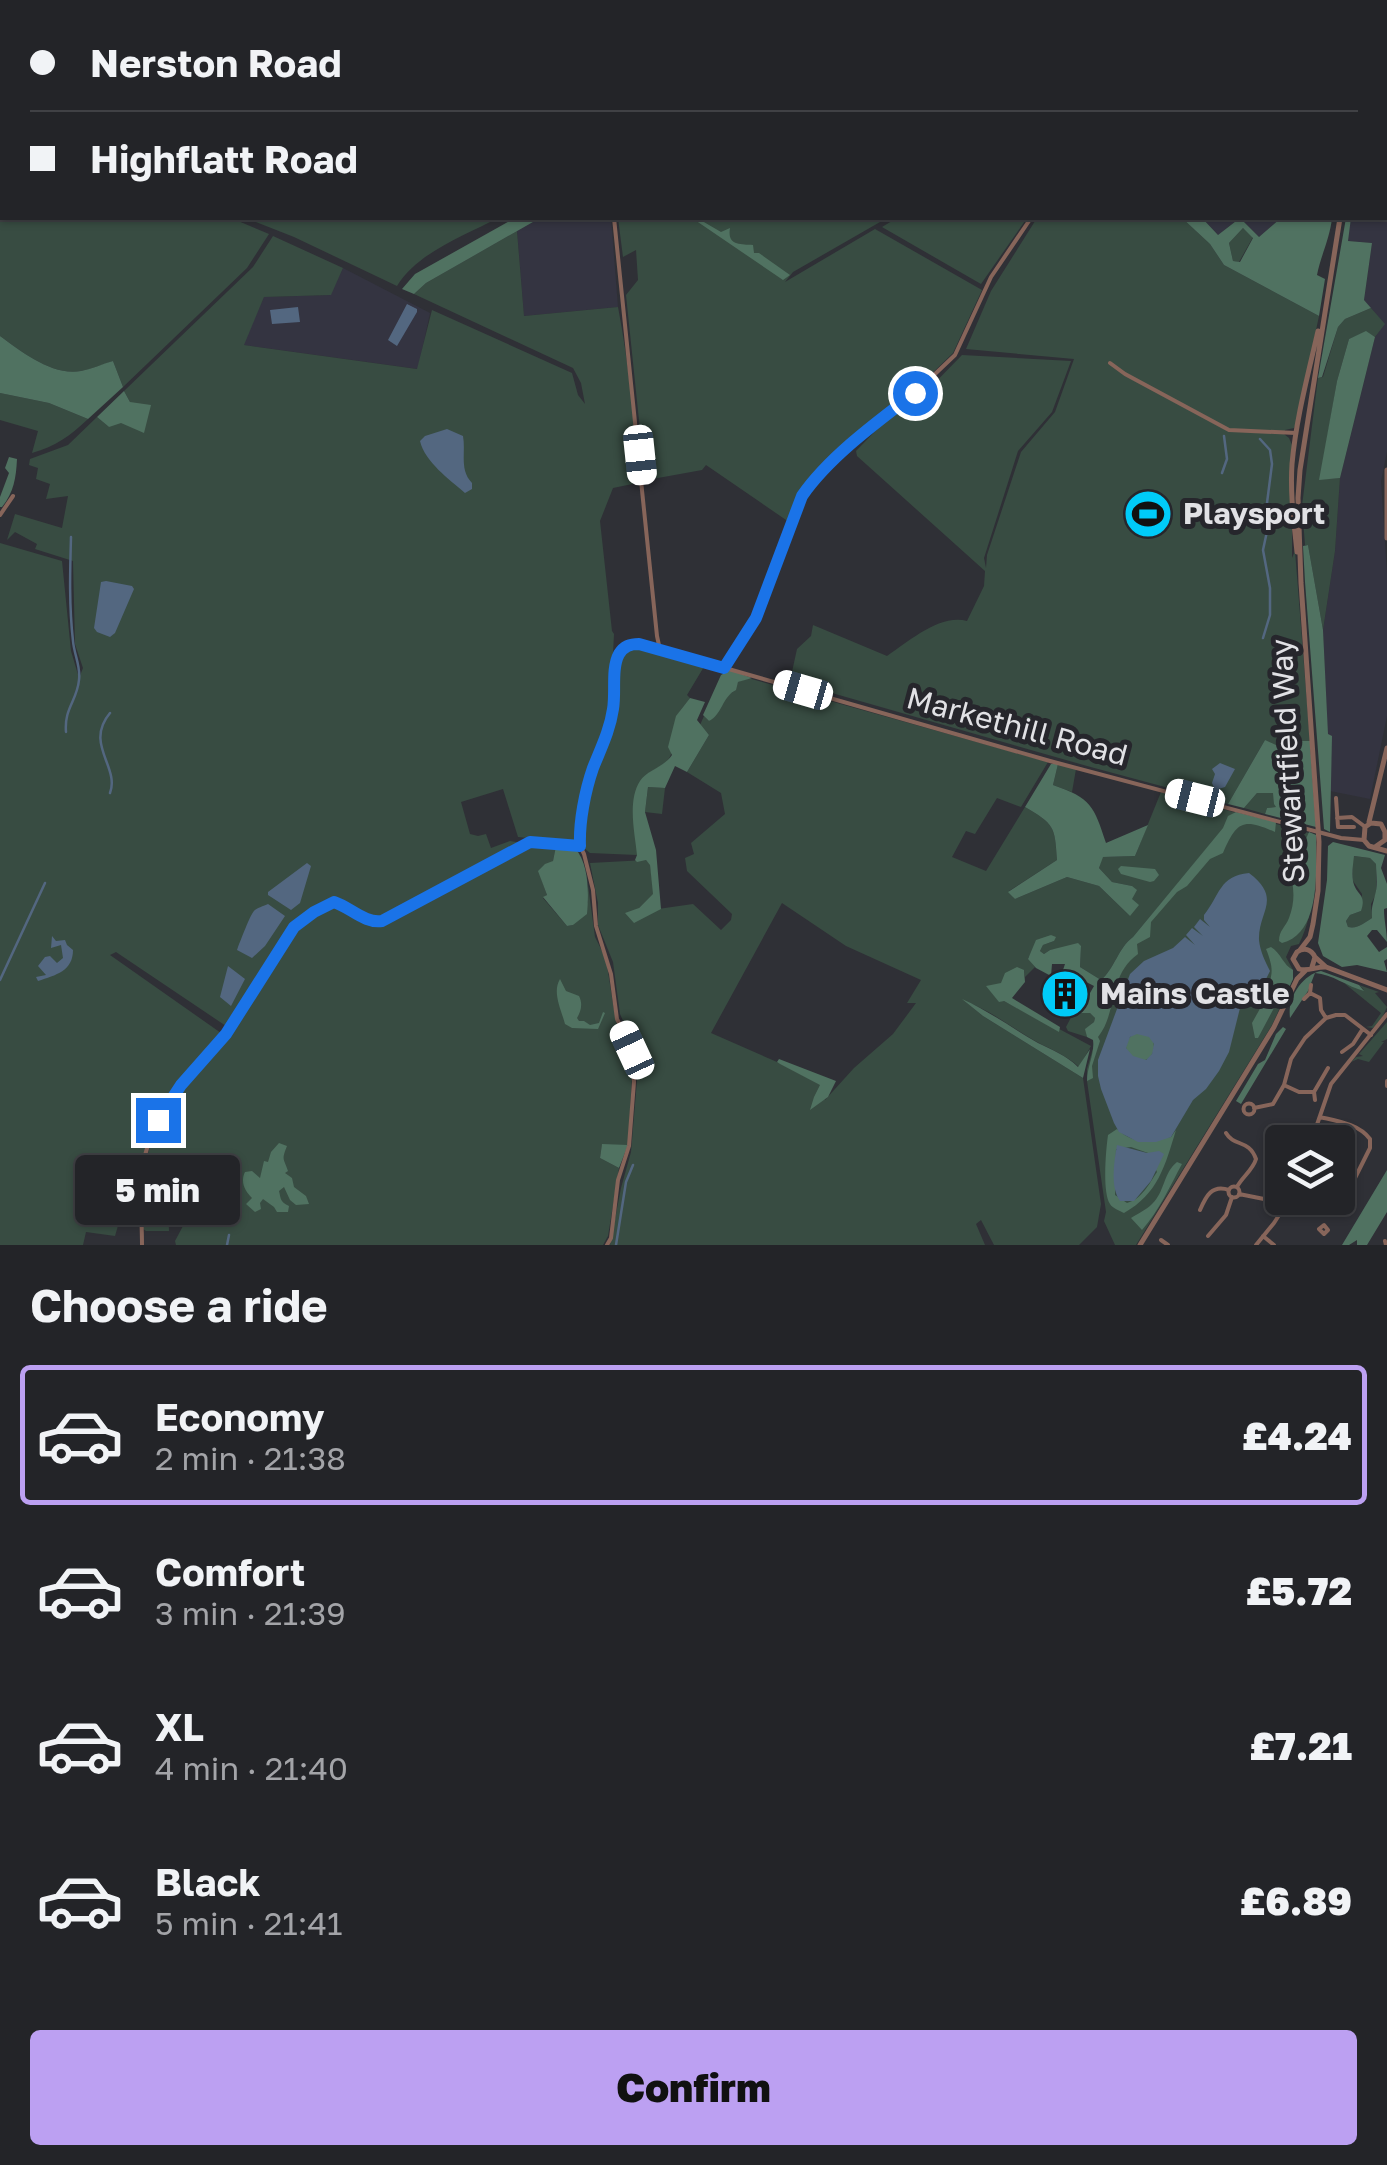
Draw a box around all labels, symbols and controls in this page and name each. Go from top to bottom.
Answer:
text: Nerston Road [90,40,342,85]
text: Highflatt Road [90,136,358,181]
route start [893,371,938,416]
car [622,424,658,486]
sports icon: Playsport [1122,488,1174,540]
place label: Playsport [1183,495,1325,531]
street label: Stewartfield Way [1263,638,1311,884]
car [770,667,836,713]
street label: Markethill Road [903,679,1131,773]
car [1162,776,1228,820]
building icon: Mains Castle [1039,968,1091,1020]
place label: Mains Castle [1100,975,1290,1011]
car [606,1016,658,1084]
route end [136,1098,181,1143]
map controls [1265,1125,1355,1215]
button: layers [1265,1125,1355,1215]
callout: 5 min [76,1155,240,1225]
text: 5 min [115,1171,200,1209]
text: Choose a ride [30,1278,328,1332]
icon: car [35,1390,125,1480]
text: Economy [155,1394,324,1439]
text: £4.24 [1242,1413,1352,1458]
text: 2 min · 21:38 [155,1439,346,1477]
icon: car [35,1545,125,1635]
text: Comfort [155,1549,305,1594]
text: £5.72 [1246,1568,1352,1613]
text: 3 min · 21:39 [155,1594,346,1632]
icon: car [35,1700,125,1790]
text: XL [155,1704,204,1749]
text: £7.21 [1250,1723,1352,1768]
text: 4 min · 21:40 [155,1749,348,1787]
icon: car [35,1855,125,1945]
text: Black [155,1859,260,1904]
text: £6.89 [1240,1878,1352,1923]
text: 5 min · 21:41 [155,1904,342,1942]
button: Confirm [30,2030,1357,2145]

